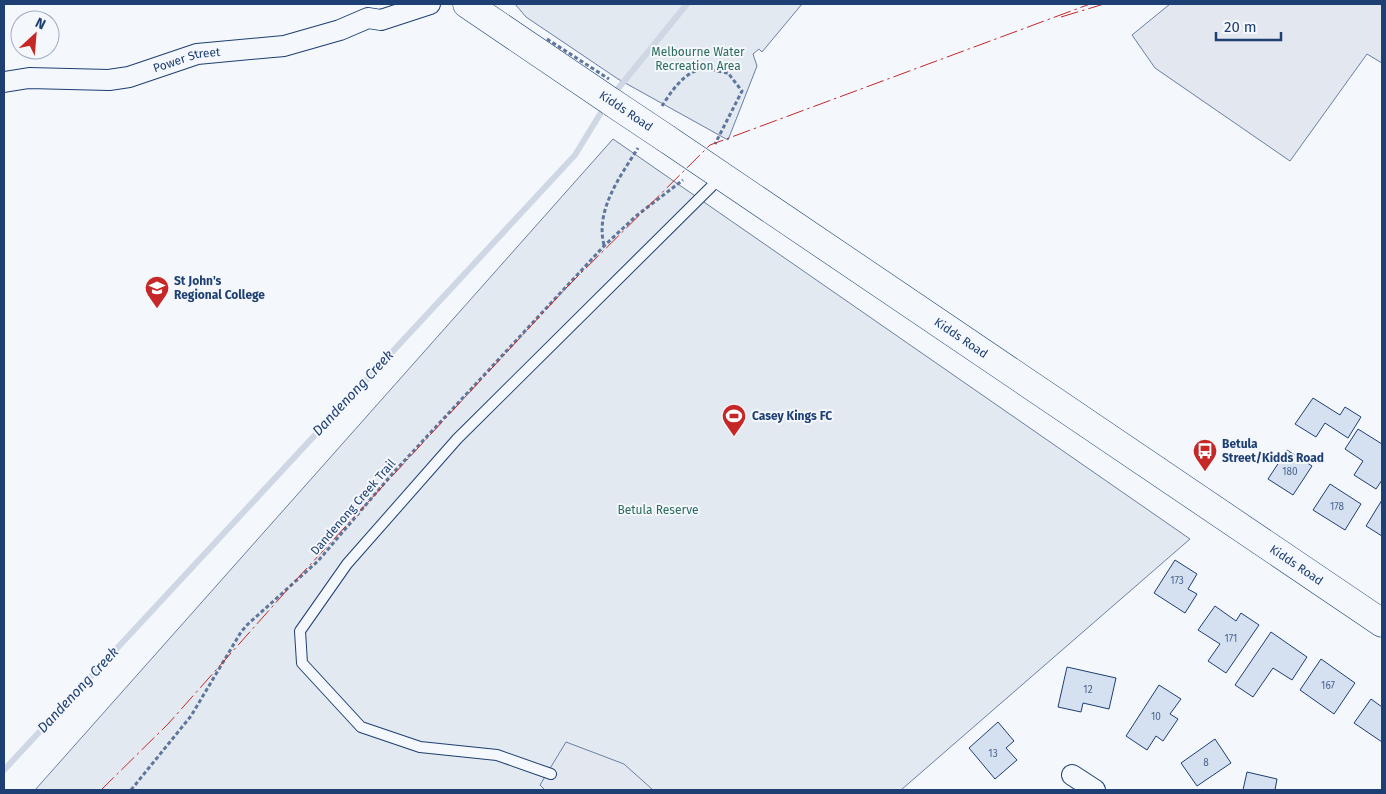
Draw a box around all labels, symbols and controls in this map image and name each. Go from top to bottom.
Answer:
north arrow [10,10,60,60]
scale bar [1216,10,1281,42]
text: N [33,14,48,33]
text: 20 m [1224,18,1257,36]
street label: Power Street [151,45,221,75]
park label: Melbourne Water Recreation Area [651,45,745,73]
street label: Kidds Road [597,88,655,134]
place label: St John's Regional College [174,274,265,302]
school or university icon: St John's Regional College [144,275,170,309]
street label: Kidds Road [932,315,990,361]
water label: Dandenong Creek [309,346,397,439]
sports icon: Casey Kings FC [721,403,747,437]
place label: Casey Kings FC [752,409,832,423]
place label: Betula Street/Kidds Road [1222,437,1324,465]
bus stop icon: Betula Street/Kidds Road [1192,438,1218,472]
street label: Dandenong Creek Trail [308,456,399,558]
house number: 180 [1282,466,1298,478]
house number: 178 [1330,501,1345,513]
park label: Betula Reserve [617,503,699,517]
street label: Kidds Road [1267,542,1326,588]
house number: 173 [1170,575,1184,587]
house number: 171 [1225,633,1237,645]
water label: Dandenong Creek [34,643,122,736]
house number: 167 [1321,680,1335,692]
house number: 12 [1083,684,1093,696]
house number: 10 [1151,711,1161,723]
house number: 13 [988,748,998,760]
house number: 8 [1203,757,1209,769]

